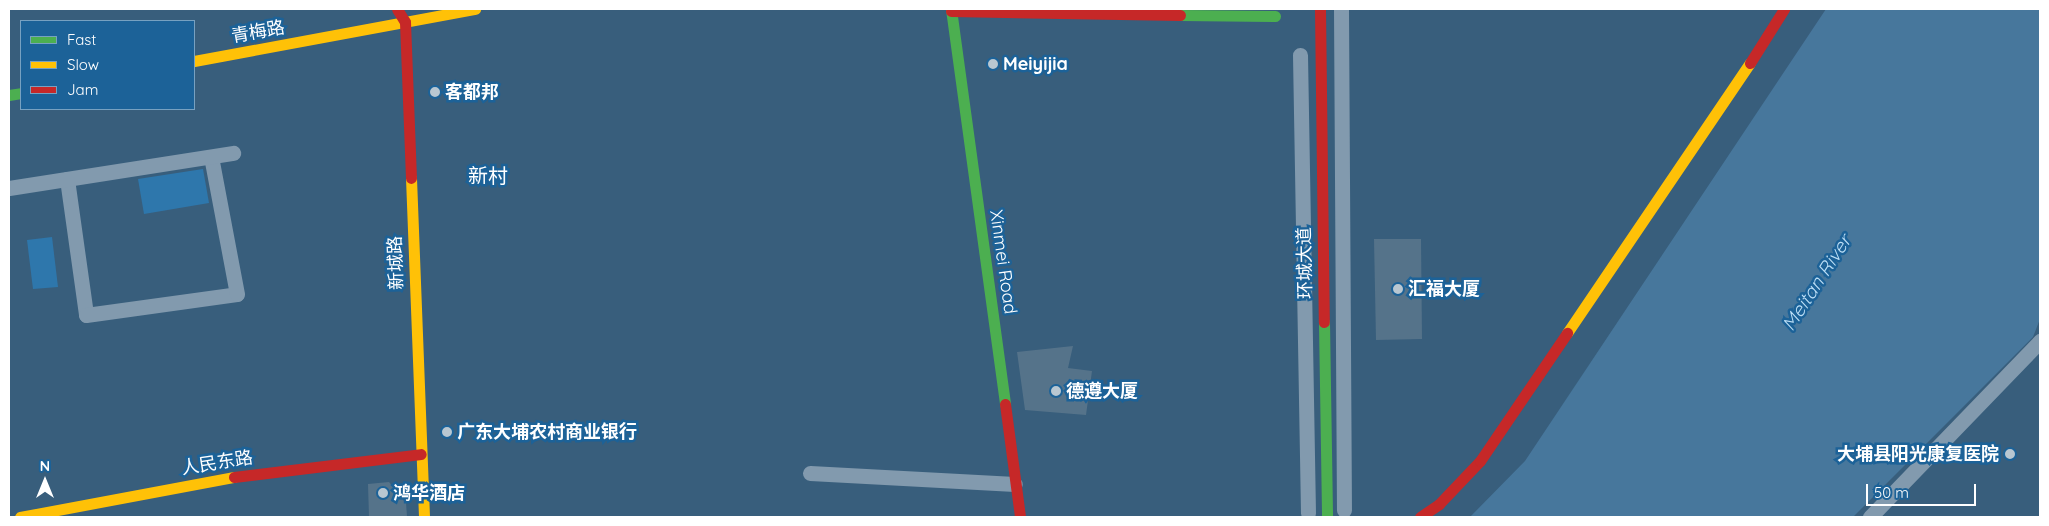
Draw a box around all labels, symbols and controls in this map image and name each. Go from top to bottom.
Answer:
street label: 青梅路 [230,17,286,47]
legend [20,20,195,110]
text: Fast [67,30,96,49]
place label: Meiyijia [1003,53,1068,75]
text: Slow [67,55,99,74]
marker: Meiyijia [987,58,999,70]
text: Jam [67,80,98,99]
place label: 客都邦 [445,81,499,103]
marker: 客都邦 [429,86,441,98]
district label: 新村 [468,163,508,187]
street label: Xinmei Road [985,208,1021,316]
street label: 环城大道 [1294,227,1316,299]
water label: Meitan River [1778,231,1856,335]
street label: 新城路 [384,236,408,290]
place label: 汇福大厦 [1408,278,1480,300]
marker: 汇福大厦 [1392,283,1404,295]
place label: 德遵大厦 [1066,380,1138,402]
marker: 德遵大厦 [1050,385,1062,397]
place label: 广东大埔农村商业银行 [457,421,637,443]
marker: 广东大埔农村商业银行 [441,426,453,438]
place label: 大埔县阳光康复医院 [1837,443,1999,465]
street label: 人民东路 [180,447,254,479]
marker: 大埔县阳光康复医院 [2003,447,2017,461]
north arrow [20,456,70,506]
text: N [40,457,50,475]
scale bar [1869,474,1979,506]
place label: 鸿华酒店 [393,482,465,504]
text: 50 m [1874,483,1909,502]
marker: 鸿华酒店 [377,487,389,499]

